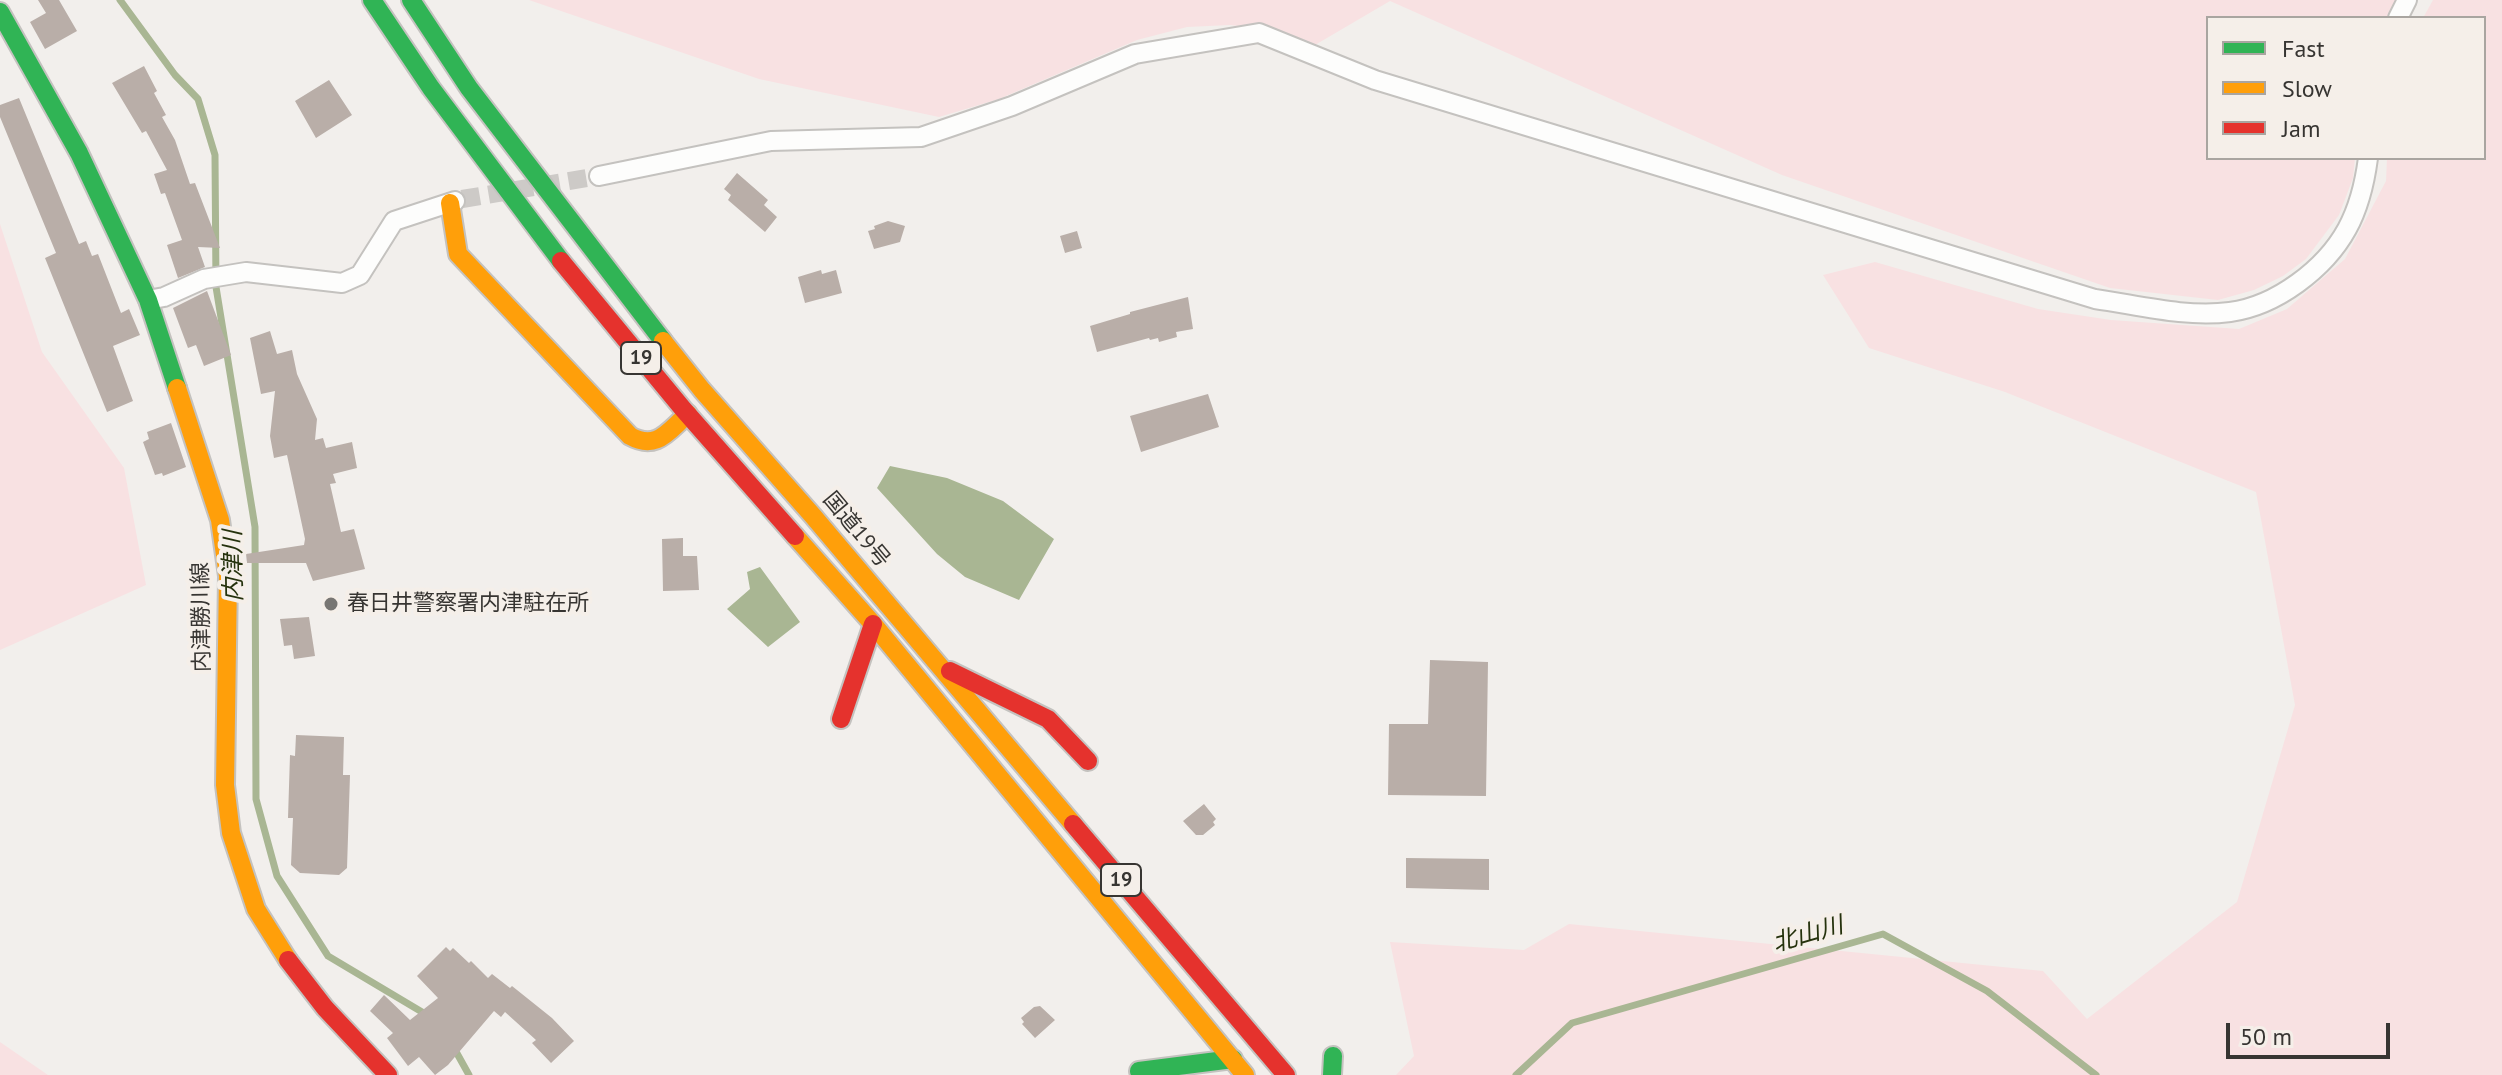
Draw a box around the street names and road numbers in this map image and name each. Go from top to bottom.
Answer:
road number: 19 [621,342,661,374]
street label: 国道19号 [817,487,895,573]
street label: 内津勝川線 [188,562,216,672]
road number: 19 [1101,864,1141,896]

